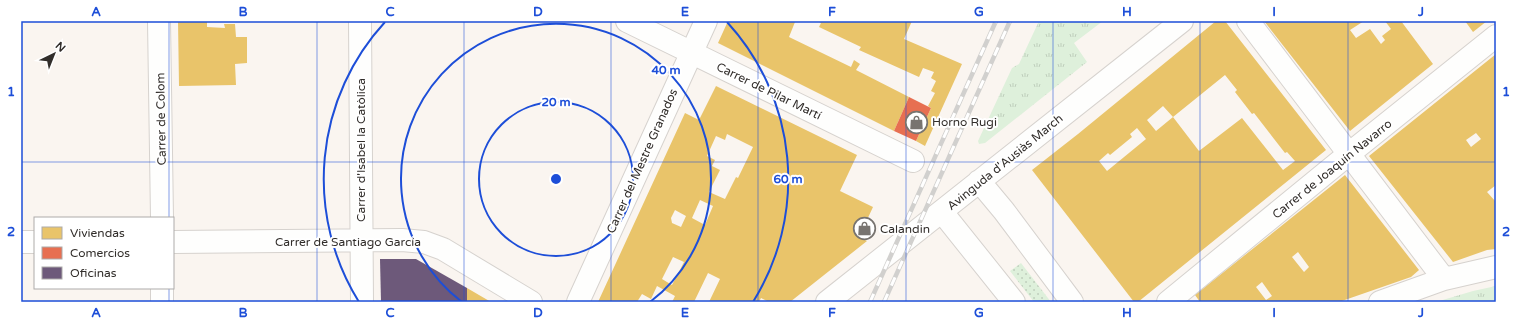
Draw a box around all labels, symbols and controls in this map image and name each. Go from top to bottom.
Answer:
text: A [91,4,101,20]
text: B [238,4,248,20]
text: C [385,4,395,20]
text: D [533,4,543,20]
text: E [681,4,689,20]
text: F [828,4,836,20]
text: G [974,4,984,20]
text: H [1122,4,1132,20]
text: I [1272,4,1276,20]
text: J [1417,4,1424,20]
north arrow [34,34,74,74]
text: N [53,39,68,55]
street label: Carrer de Pilar Martí [714,60,824,123]
text: 40 m [651,63,681,77]
street label: Carrer de Colom [153,72,169,166]
street label: Carrer d'Isabel la Catòlica [354,78,368,222]
text: 1 [7,84,15,100]
text: 1 [1502,84,1510,100]
street label: Carrer del Mestre Granados [604,86,680,236]
text: 20 m [541,95,571,109]
shop icon: Horno Rugi [904,109,930,135]
street label: Avinguda d'Ausiàs March [944,111,1066,213]
place label: Horno Rugi [932,115,997,129]
street label: Carrer de Joaquín Navarro [1269,116,1395,222]
centre of rings [549,172,563,186]
text: 60 m [773,172,803,186]
shop icon: Calandin [852,216,878,242]
legend [34,217,174,289]
place label: Calandin [880,222,930,236]
text: 2 [7,224,15,240]
text: 2 [1502,224,1510,240]
text: Viviendas [70,226,125,240]
street label: Carrer de Santiago García [275,235,421,249]
text: Comercios [70,246,130,260]
text: Oficinas [70,266,117,280]
text: A [91,305,101,321]
text: B [238,305,248,321]
text: C [385,305,395,321]
text: D [533,305,543,321]
text: E [681,305,689,321]
text: F [828,305,836,321]
text: G [974,305,984,321]
text: H [1122,305,1132,321]
text: I [1272,305,1276,321]
text: J [1417,305,1424,321]

